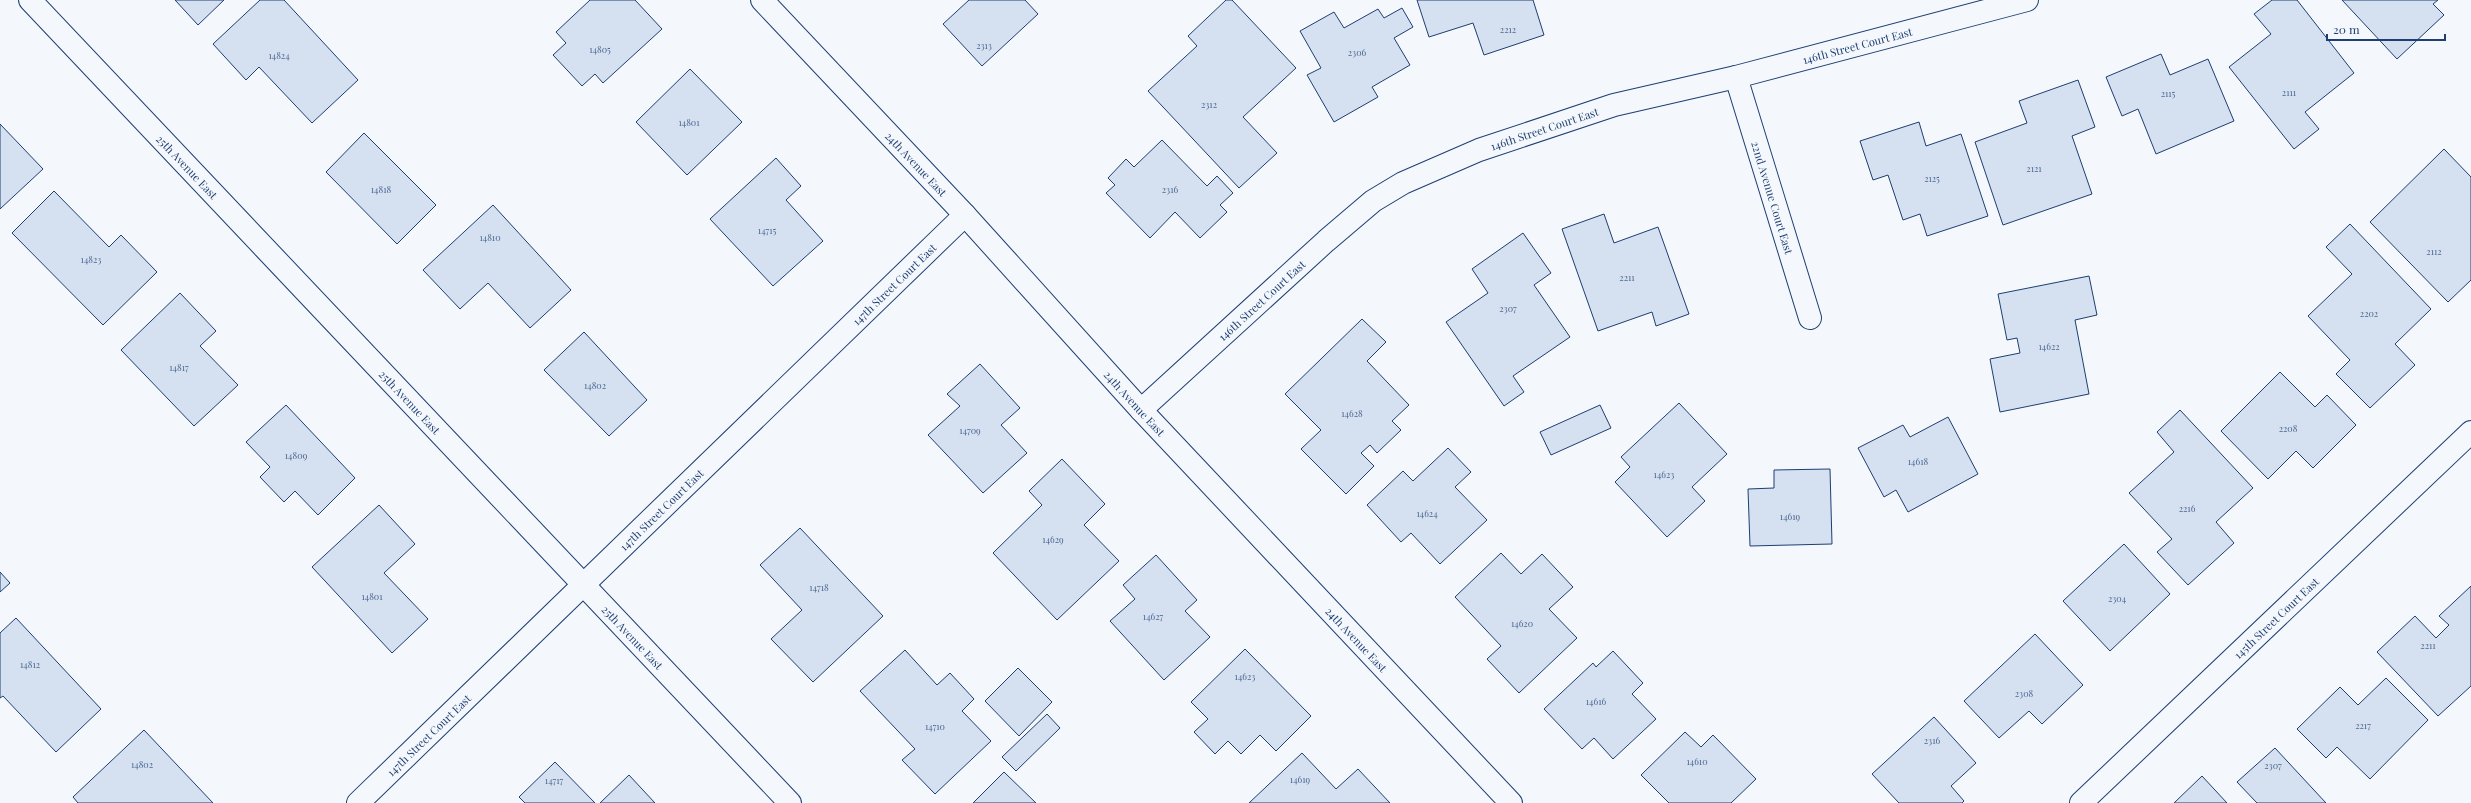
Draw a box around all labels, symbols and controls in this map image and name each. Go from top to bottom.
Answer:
scale bar [2327,16,2445,42]
text: 20 m [2333,21,2360,37]
house number: 2212 [1500,23,1516,35]
street label: 146th Street Court East [1801,23,1914,67]
house number: 2313 [976,39,992,51]
house number: 14805 [589,43,611,55]
house number: 2306 [1348,46,1367,58]
house number: 14824 [268,49,290,61]
house number: 2111 [2282,86,2297,98]
house number: 2115 [2161,87,2176,99]
house number: 2312 [1201,98,1217,110]
street label: 146th Street Court East [1488,103,1600,153]
house number: 14801 [678,116,700,128]
street label: 24th Avenue East [882,128,951,199]
street label: 25th Avenue East [154,131,221,202]
street label: 22nd Avenue Court East [1749,139,1797,256]
house number: 2121 [2026,162,2042,174]
house number: 2125 [1924,172,1940,184]
house number: 14818 [371,183,392,195]
house number: 2316 [1162,183,1179,195]
house number: 14715 [758,224,776,236]
house number: 14810 [479,231,501,243]
street label: 147th Street Court East [849,240,939,328]
house number: 2112 [2426,245,2442,257]
house number: 14823 [81,253,101,265]
street label: 146th Street Court East [1215,256,1308,344]
house number: 2211 [1619,271,1635,283]
house number: 2307 [1499,302,1517,314]
house number: 2202 [2360,307,2378,319]
house number: 14622 [2038,340,2060,352]
house number: 14817 [169,361,189,373]
street label: 25th Avenue East [376,366,444,437]
street label: 24th Avenue East [1101,367,1169,439]
house number: 14802 [584,379,606,391]
house number: 14628 [1341,407,1363,419]
house number: 2208 [2279,422,2298,434]
house number: 14709 [959,424,981,436]
house number: 14809 [285,449,308,461]
house number: 14618 [1908,455,1929,467]
street label: 147th Street Court East [616,465,706,554]
house number: 14623 [1654,468,1674,480]
house number: 2216 [2179,502,2196,514]
house number: 14624 [1416,507,1438,519]
house number: 14619 [1780,510,1801,522]
house number: 14629 [1042,533,1064,545]
street label: 145th Street Court East [2230,574,2322,662]
house number: 14718 [809,581,829,593]
house number: 14801 [361,590,383,602]
house number: 2304 [2108,592,2127,604]
street label: 25th Avenue East [599,602,667,672]
street label: 24th Avenue East [1323,604,1391,675]
house number: 14627 [1143,610,1164,622]
house number: 14620 [1511,617,1533,629]
house number: 2211 [2420,639,2436,651]
house number: 14812 [20,658,40,670]
house number: 14623 [1235,670,1255,682]
house number: 2308 [2015,687,2034,699]
street label: 147th Street Court East [383,691,474,779]
house number: 14616 [1586,695,1607,707]
house number: 2217 [2355,719,2371,731]
house number: 14710 [925,720,945,732]
house number: 2316 [1924,734,1941,746]
house number: 14610 [1686,755,1708,767]
house number: 14802 [131,758,153,770]
house number: 2307 [2264,759,2282,771]
house number: 14619 [1290,773,1311,785]
house number: 14717 [545,774,563,786]

